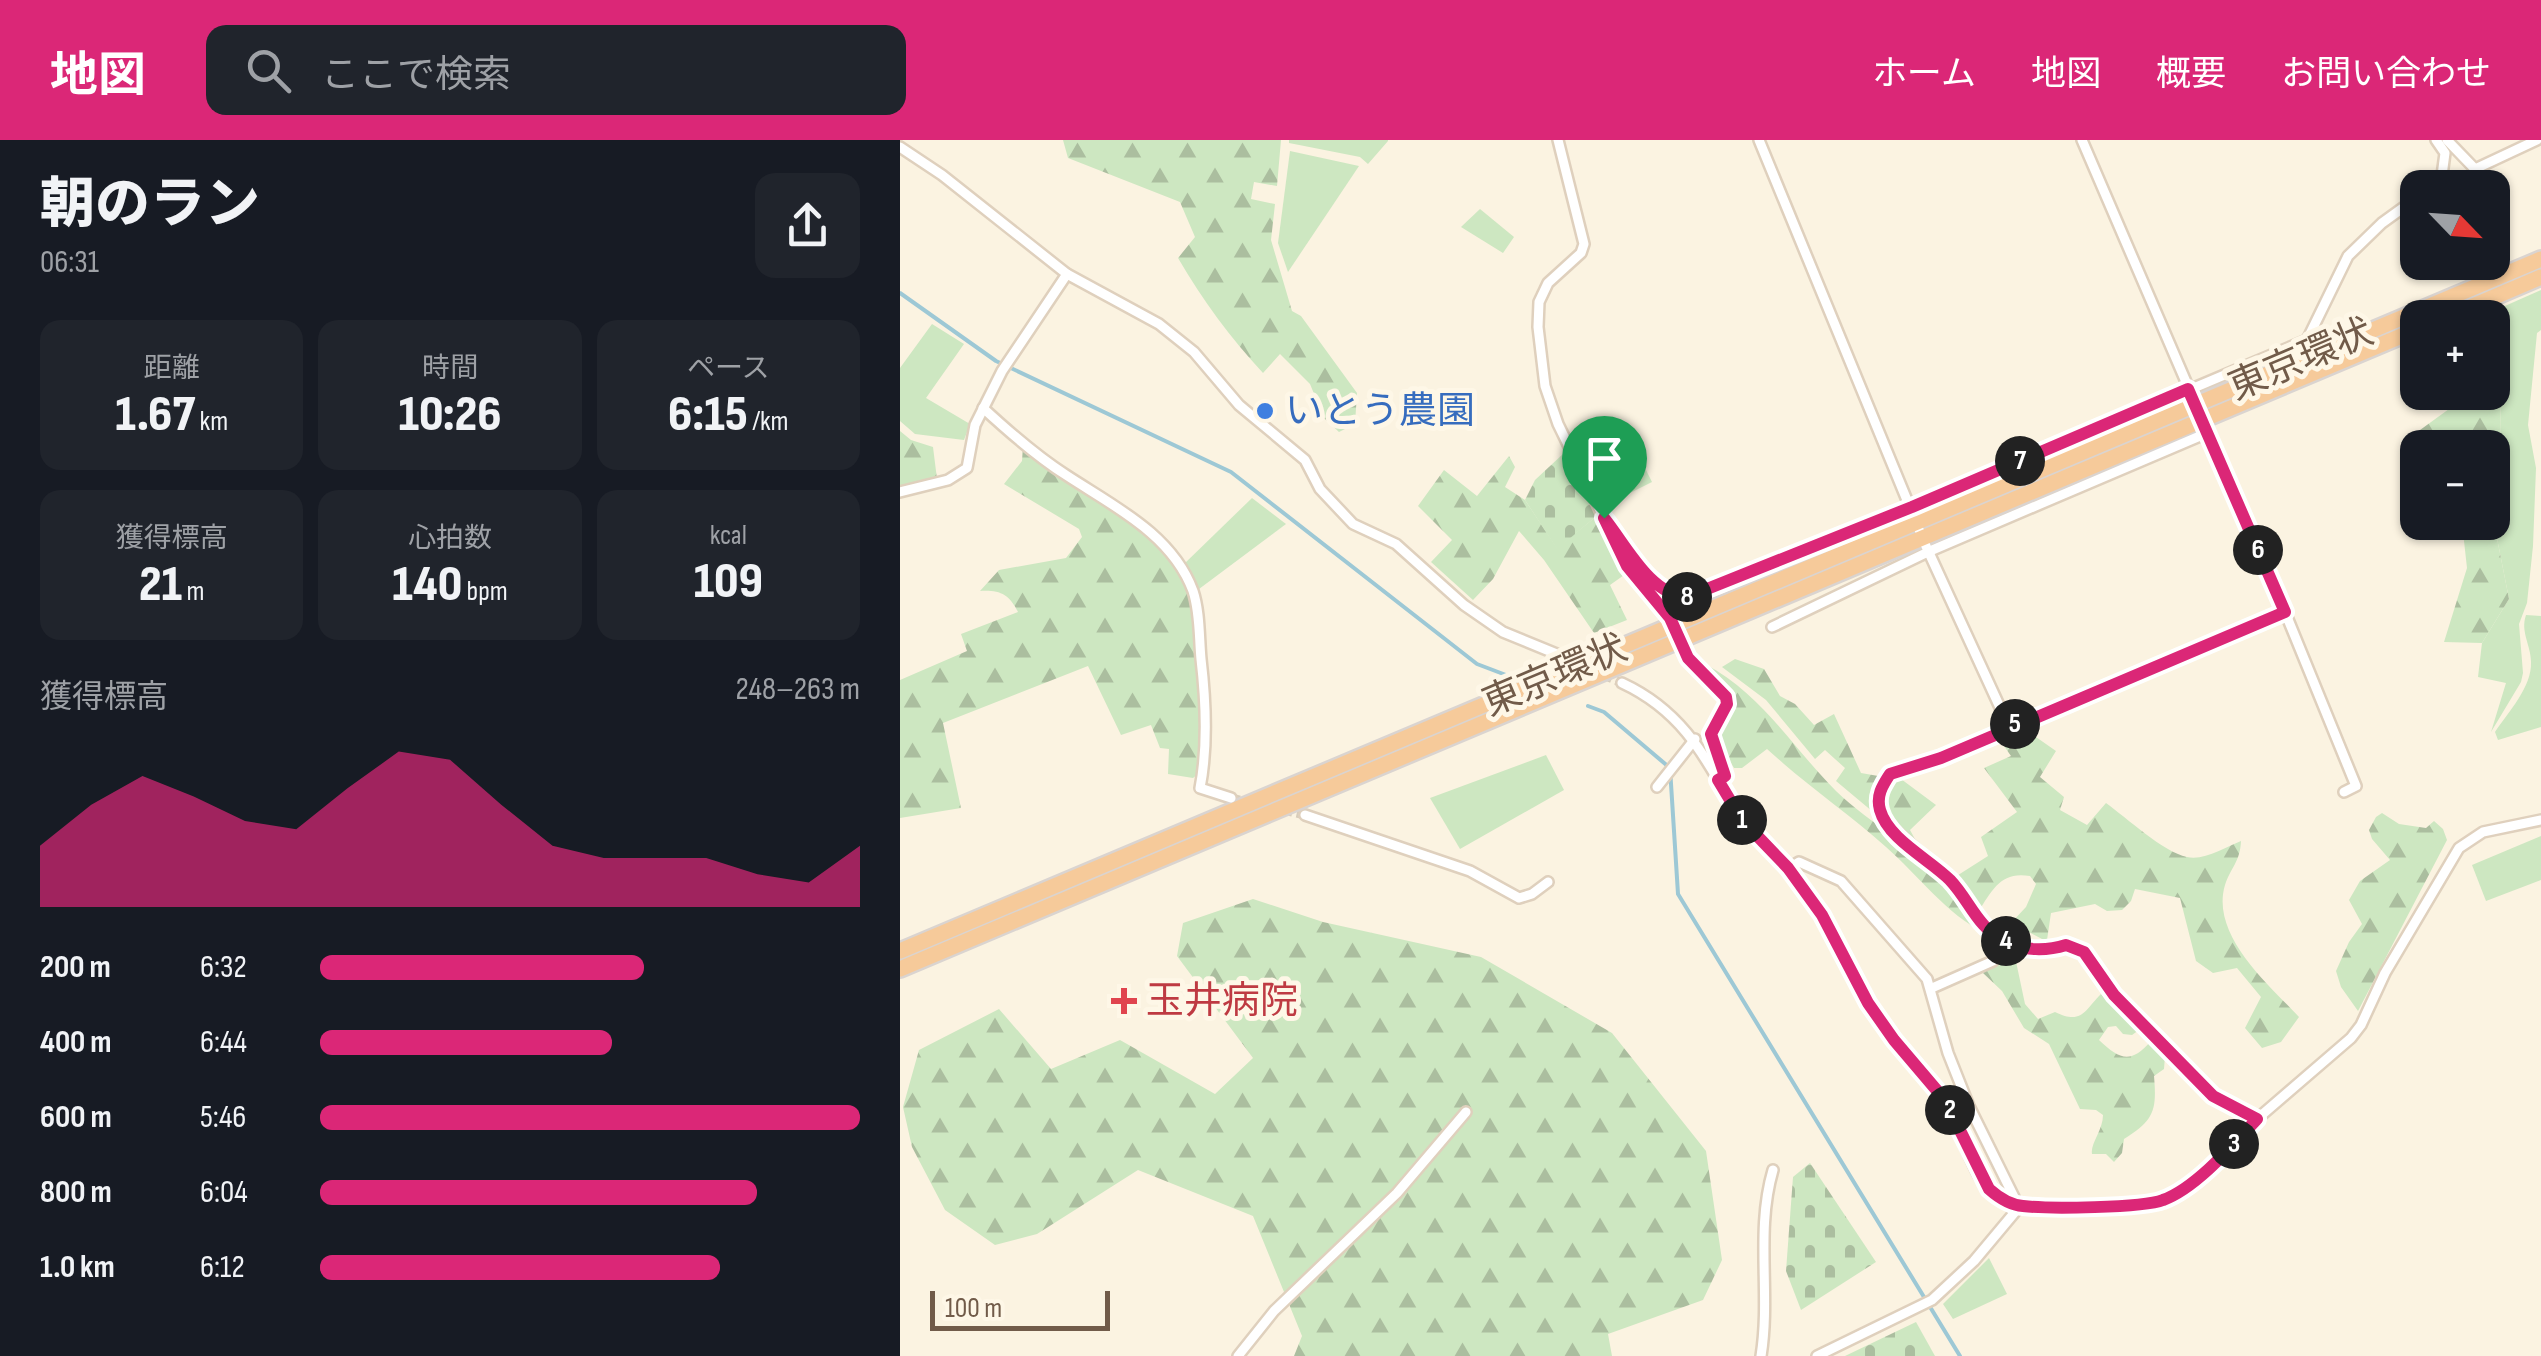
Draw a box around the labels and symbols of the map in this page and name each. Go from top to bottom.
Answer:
north arrow [2400,170,2510,280]
street label: 東京環状 [2222,310,2380,410]
place label: いとう農園 [1285,389,1475,434]
marker: いとう農園 [1254,400,1276,422]
pin [1562,416,1647,519]
pin: 7 [1995,436,2045,486]
pin: 6 [2233,525,2283,575]
pin: 8 [1662,572,1712,622]
street label: 東京環状 [1476,626,1634,726]
pin: 5 [1990,699,2040,749]
pin: 1 [1717,795,1767,845]
pin: 4 [1981,916,2031,966]
place label: 玉井病院 [1146,979,1298,1024]
marker: 玉井病院 [1111,988,1137,1014]
pin: 2 [1925,1085,1975,1135]
pin: 3 [2209,1119,2259,1169]
scale bar [930,1286,1110,1330]

